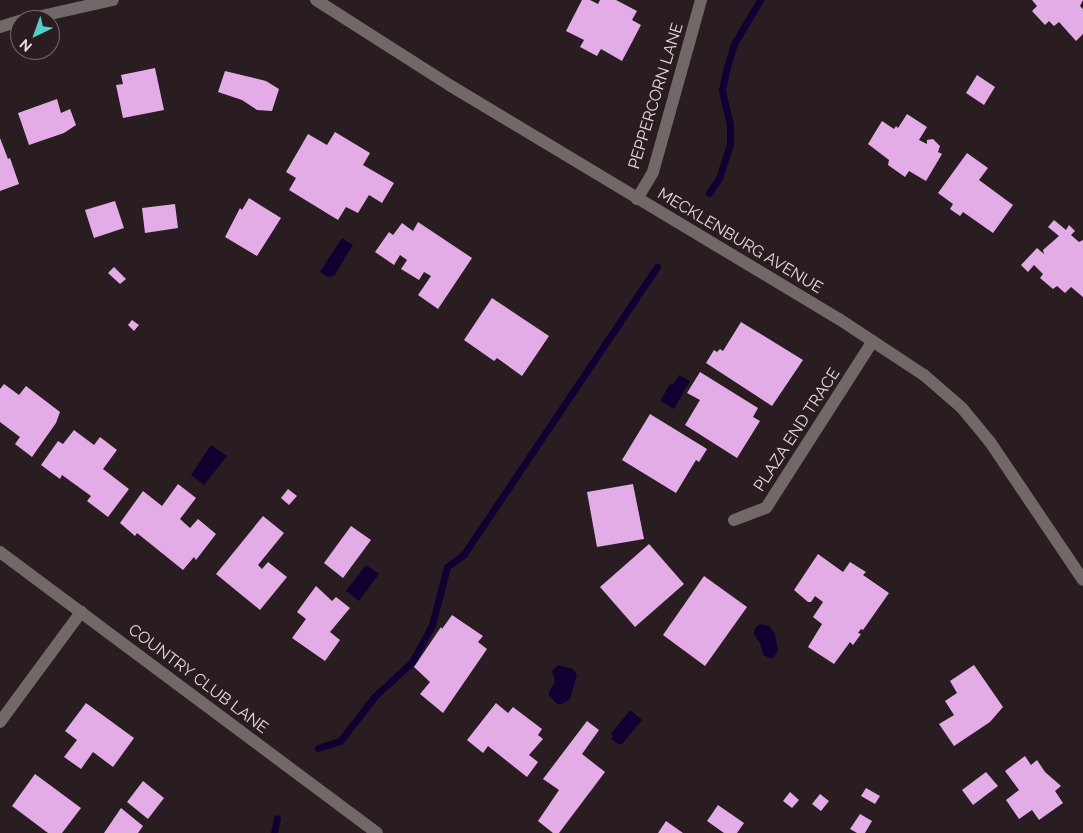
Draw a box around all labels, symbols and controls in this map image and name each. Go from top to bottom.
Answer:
north arrow [10,10,60,60]
street label: PEPPERCORN LANE [625,21,687,171]
text: N [16,36,35,55]
street label: MECKLENBURG AVENUE [654,184,826,298]
street label: PLAZA END TRACE [750,364,844,496]
street label: COUNTRY CLUB LANE [124,620,272,738]

